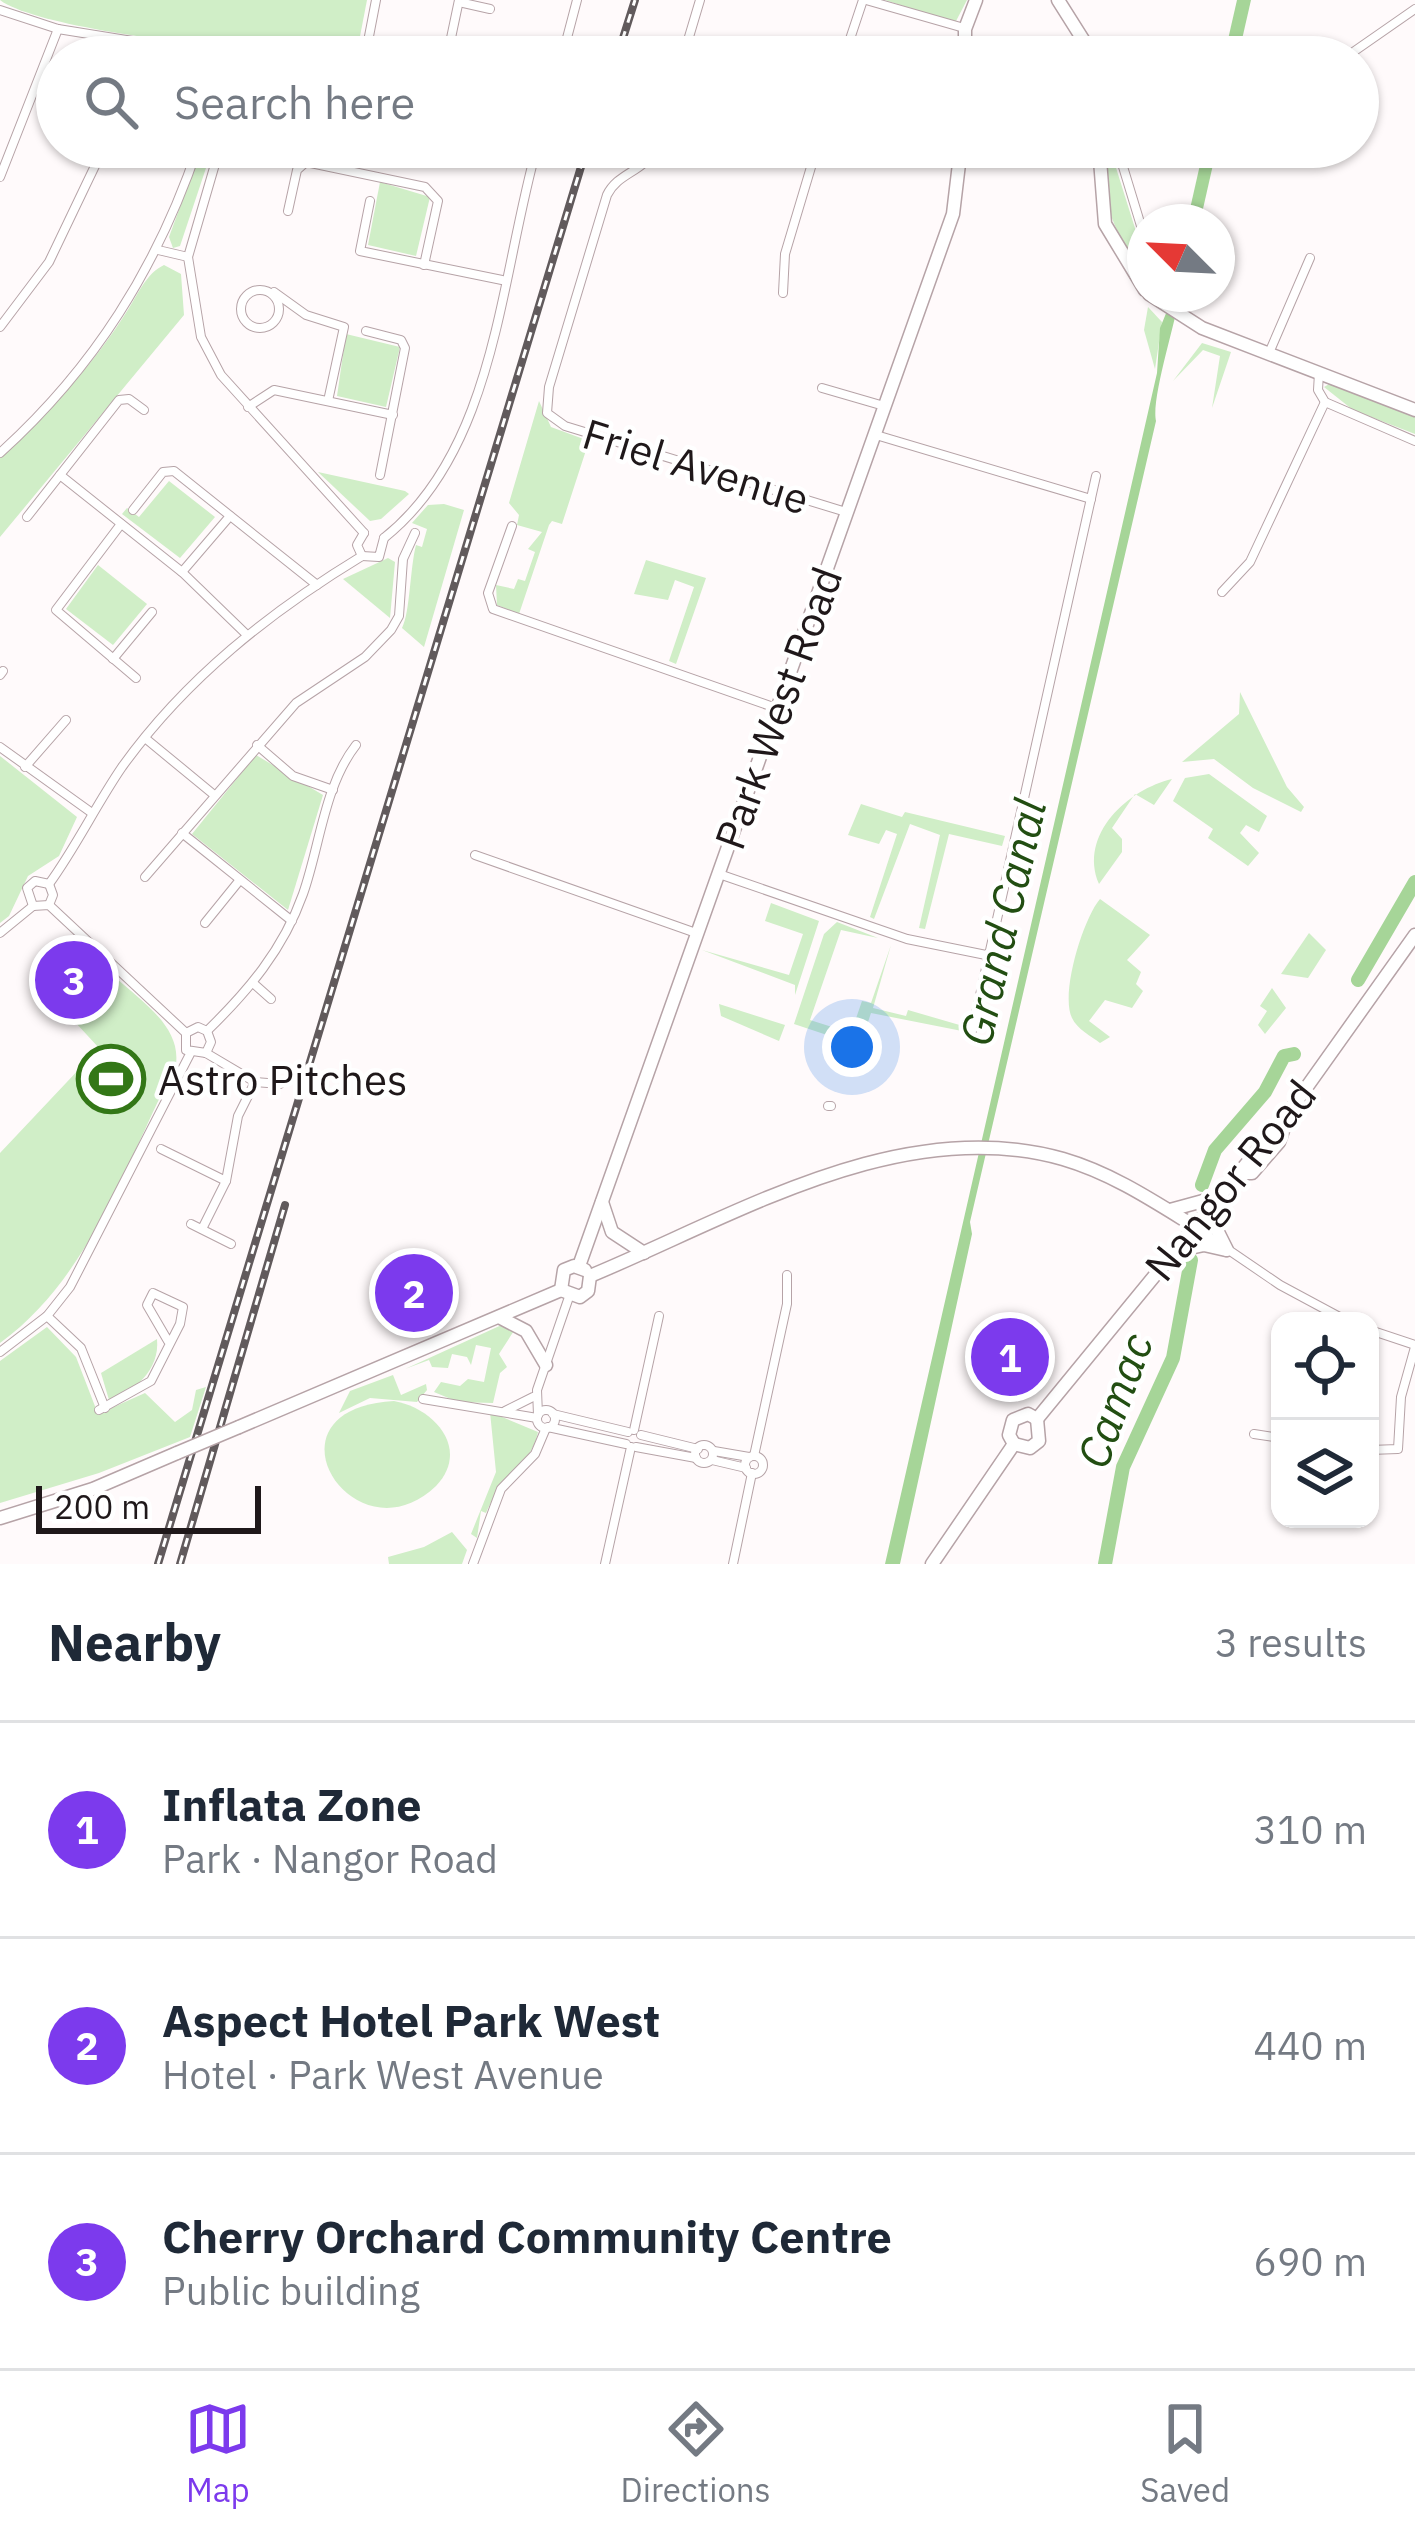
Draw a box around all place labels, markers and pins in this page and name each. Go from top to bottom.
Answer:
pin: 3 [35,935,113,1025]
sports icon: Astro Pitches [76,1044,146,1114]
place label: Astro Pitches [158,1052,407,1107]
pin: 2 [375,1248,453,1338]
pin: 1 [971,1312,1049,1402]

